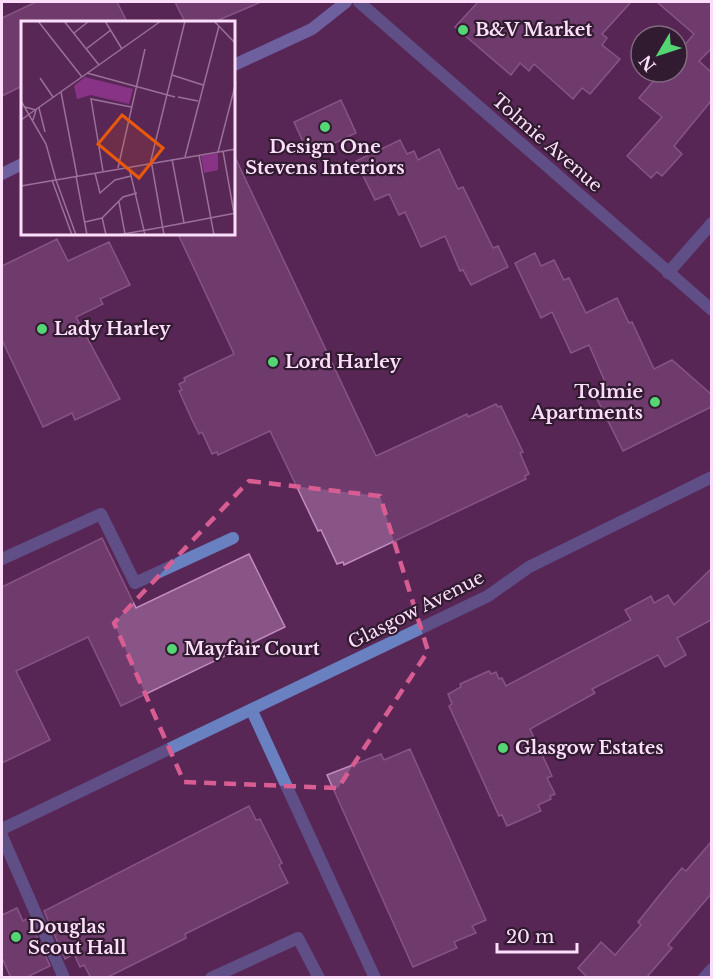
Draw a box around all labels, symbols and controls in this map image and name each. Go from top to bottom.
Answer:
place label: B&V Market [475,19,592,41]
inset map [21,21,236,236]
marker: B&V Market [456,23,470,37]
north arrow [629,24,689,84]
text: N [635,51,660,76]
street label: Tolmie Avenue [487,89,607,197]
marker: Design One Stevens Interiors [318,120,332,134]
place label: Design One Stevens Interiors [245,136,405,179]
place label: Lady Harley [54,318,171,340]
marker: Lady Harley [35,322,49,336]
place label: Lord Harley [285,351,402,373]
marker: Lord Harley [266,355,280,369]
place label: Tolmie Apartments [530,381,643,424]
marker: Tolmie Apartments [648,395,662,409]
street label: Glasgow Avenue [344,566,488,654]
place label: Mayfair Court [184,638,320,660]
marker: Mayfair Court [165,642,179,656]
place label: Glasgow Estates [515,737,664,759]
marker: Glasgow Estates [496,741,510,755]
place label: Douglas Scout Hall [28,916,127,959]
scale bar [497,916,576,954]
text: 20 m [506,926,554,948]
marker: Douglas Scout Hall [9,930,23,944]

